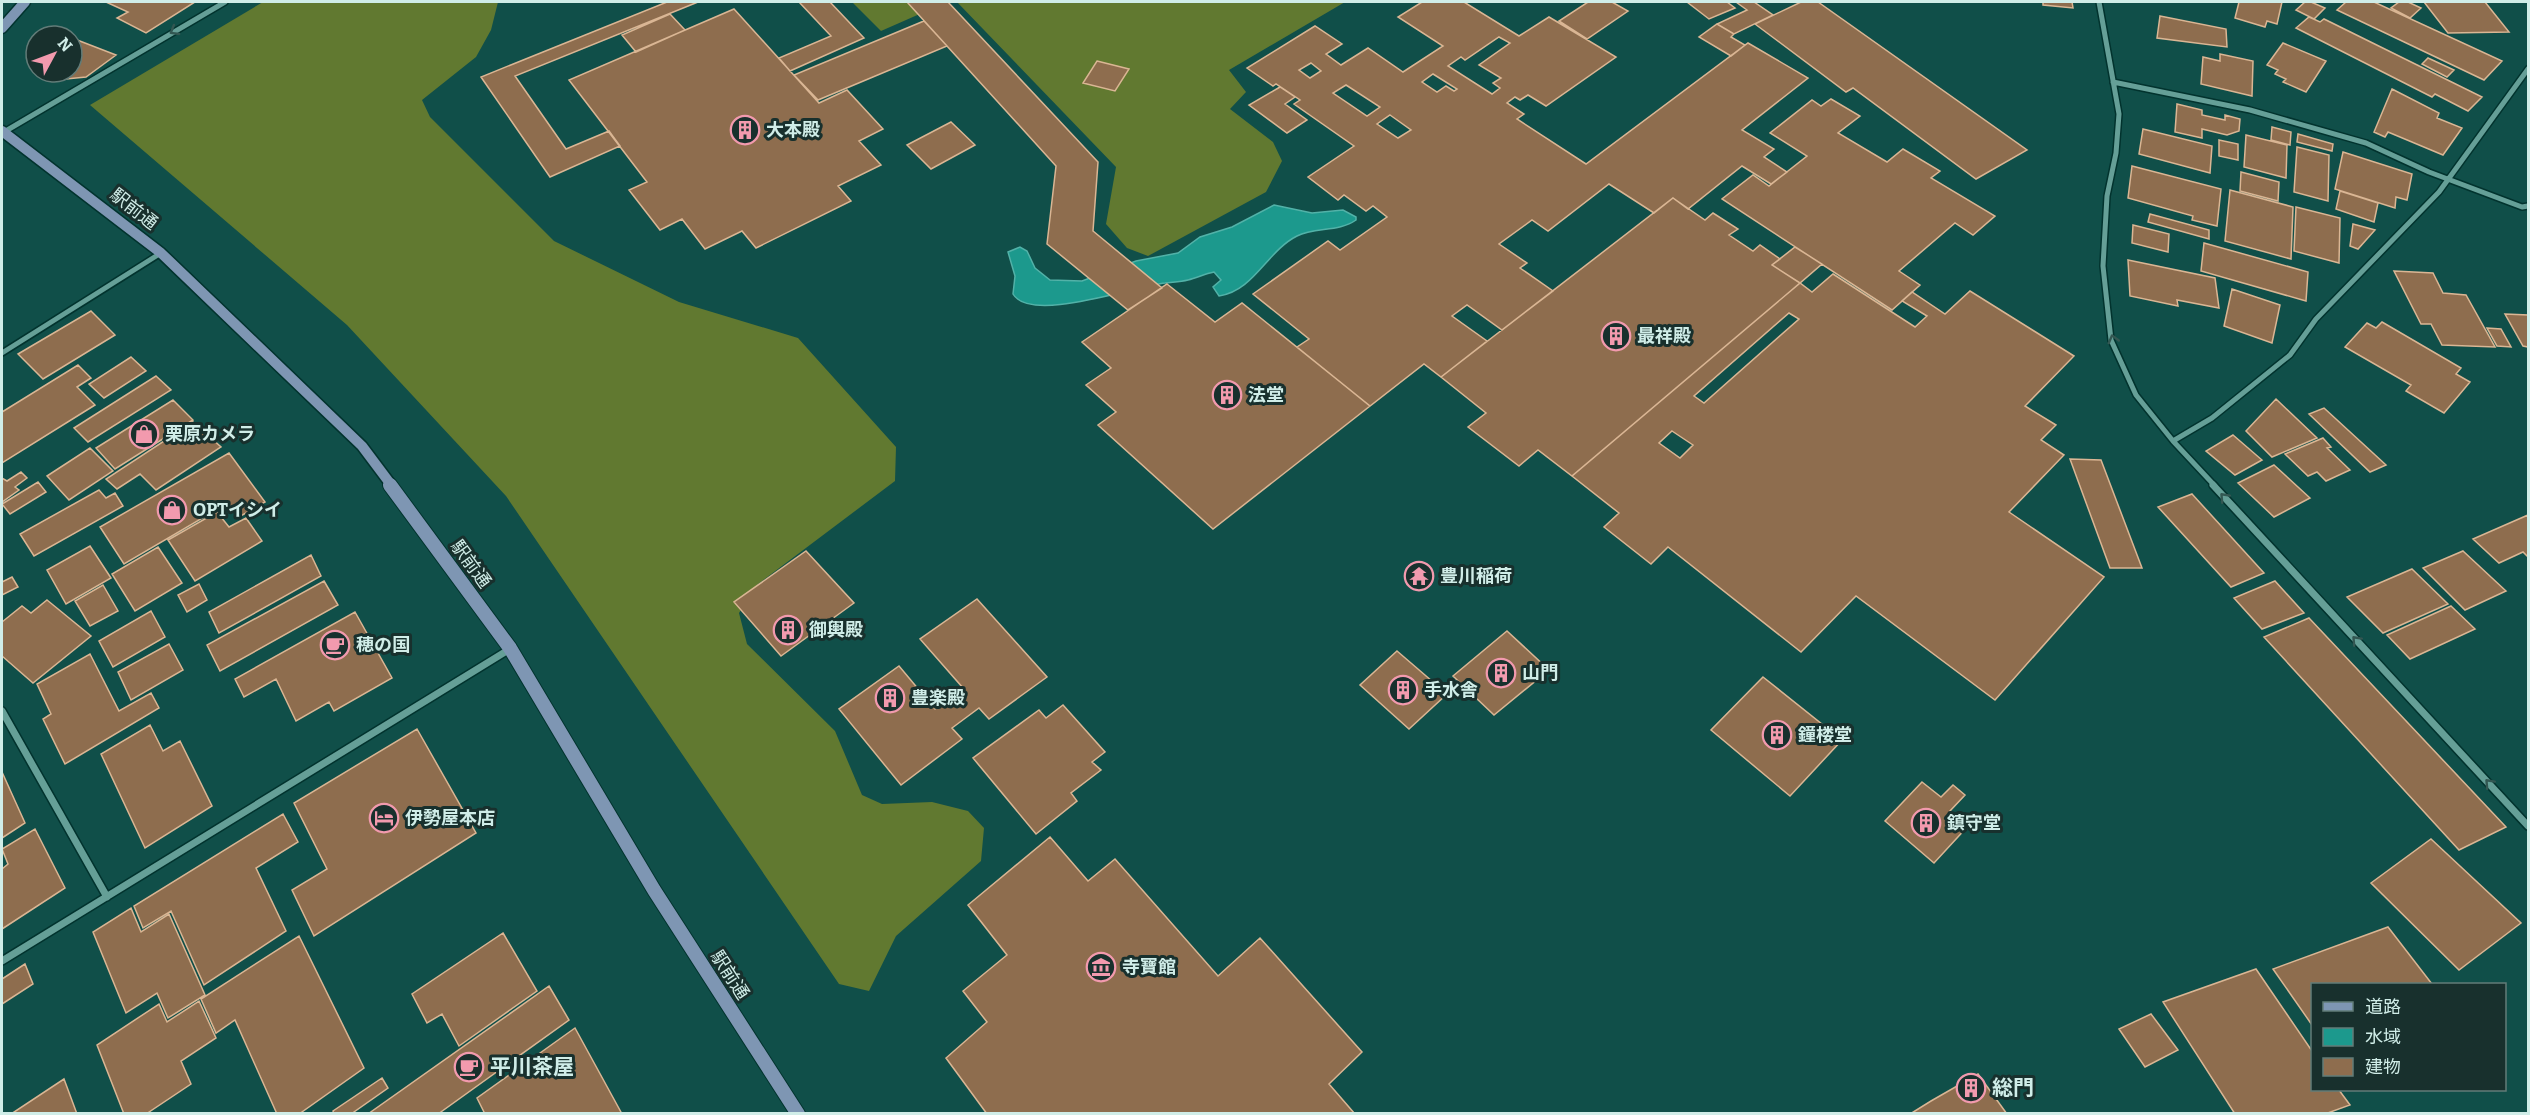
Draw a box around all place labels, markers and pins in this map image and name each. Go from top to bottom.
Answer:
building icon: 大本殿 [729,114,761,146]
place label: 大本殿 [766,119,820,141]
building icon: 最祥殿 [1600,320,1632,352]
place label: 最祥殿 [1637,325,1691,347]
building icon: 法堂 [1211,379,1243,411]
place label: 法堂 [1248,384,1284,406]
shop icon: 栗原カメラ [128,418,160,450]
place label: 栗原カメラ [165,423,255,445]
shop icon: OPTイシイ [156,494,188,526]
place label: OPTイシイ [193,499,282,521]
temple icon: 豊川稲荷 [1403,560,1435,592]
place label: 豊川稲荷 [1440,565,1512,587]
building icon: 御輿殿 [772,614,804,646]
place label: 御輿殿 [808,619,863,641]
cafe icon: 穂の国 [319,629,351,661]
place label: 穂の国 [356,634,410,656]
building icon: 山門 [1485,657,1517,689]
place label: 山門 [1522,662,1558,684]
building icon: 手水舎 [1387,674,1419,706]
place label: 手水舎 [1424,679,1478,701]
building icon: 豊楽殿 [874,682,906,714]
place label: 豊楽殿 [911,687,965,709]
building icon: 鐘楼堂 [1761,719,1793,751]
place label: 鐘楼堂 [1797,724,1852,746]
hotel icon: 伊勢屋本店 [368,802,400,834]
place label: 伊勢屋本店 [405,807,495,829]
building icon: 鎮守堂 [1910,807,1942,839]
place label: 鎮守堂 [1946,812,2001,834]
museum icon: 寺寶館 [1085,951,1117,983]
place label: 寺寶館 [1122,956,1176,978]
cafe icon: 平川茶屋 [453,1051,485,1083]
place label: 平川茶屋 [490,1054,574,1080]
building icon: 総門 [1955,1072,1987,1104]
place label: 総門 [1992,1075,2034,1101]

